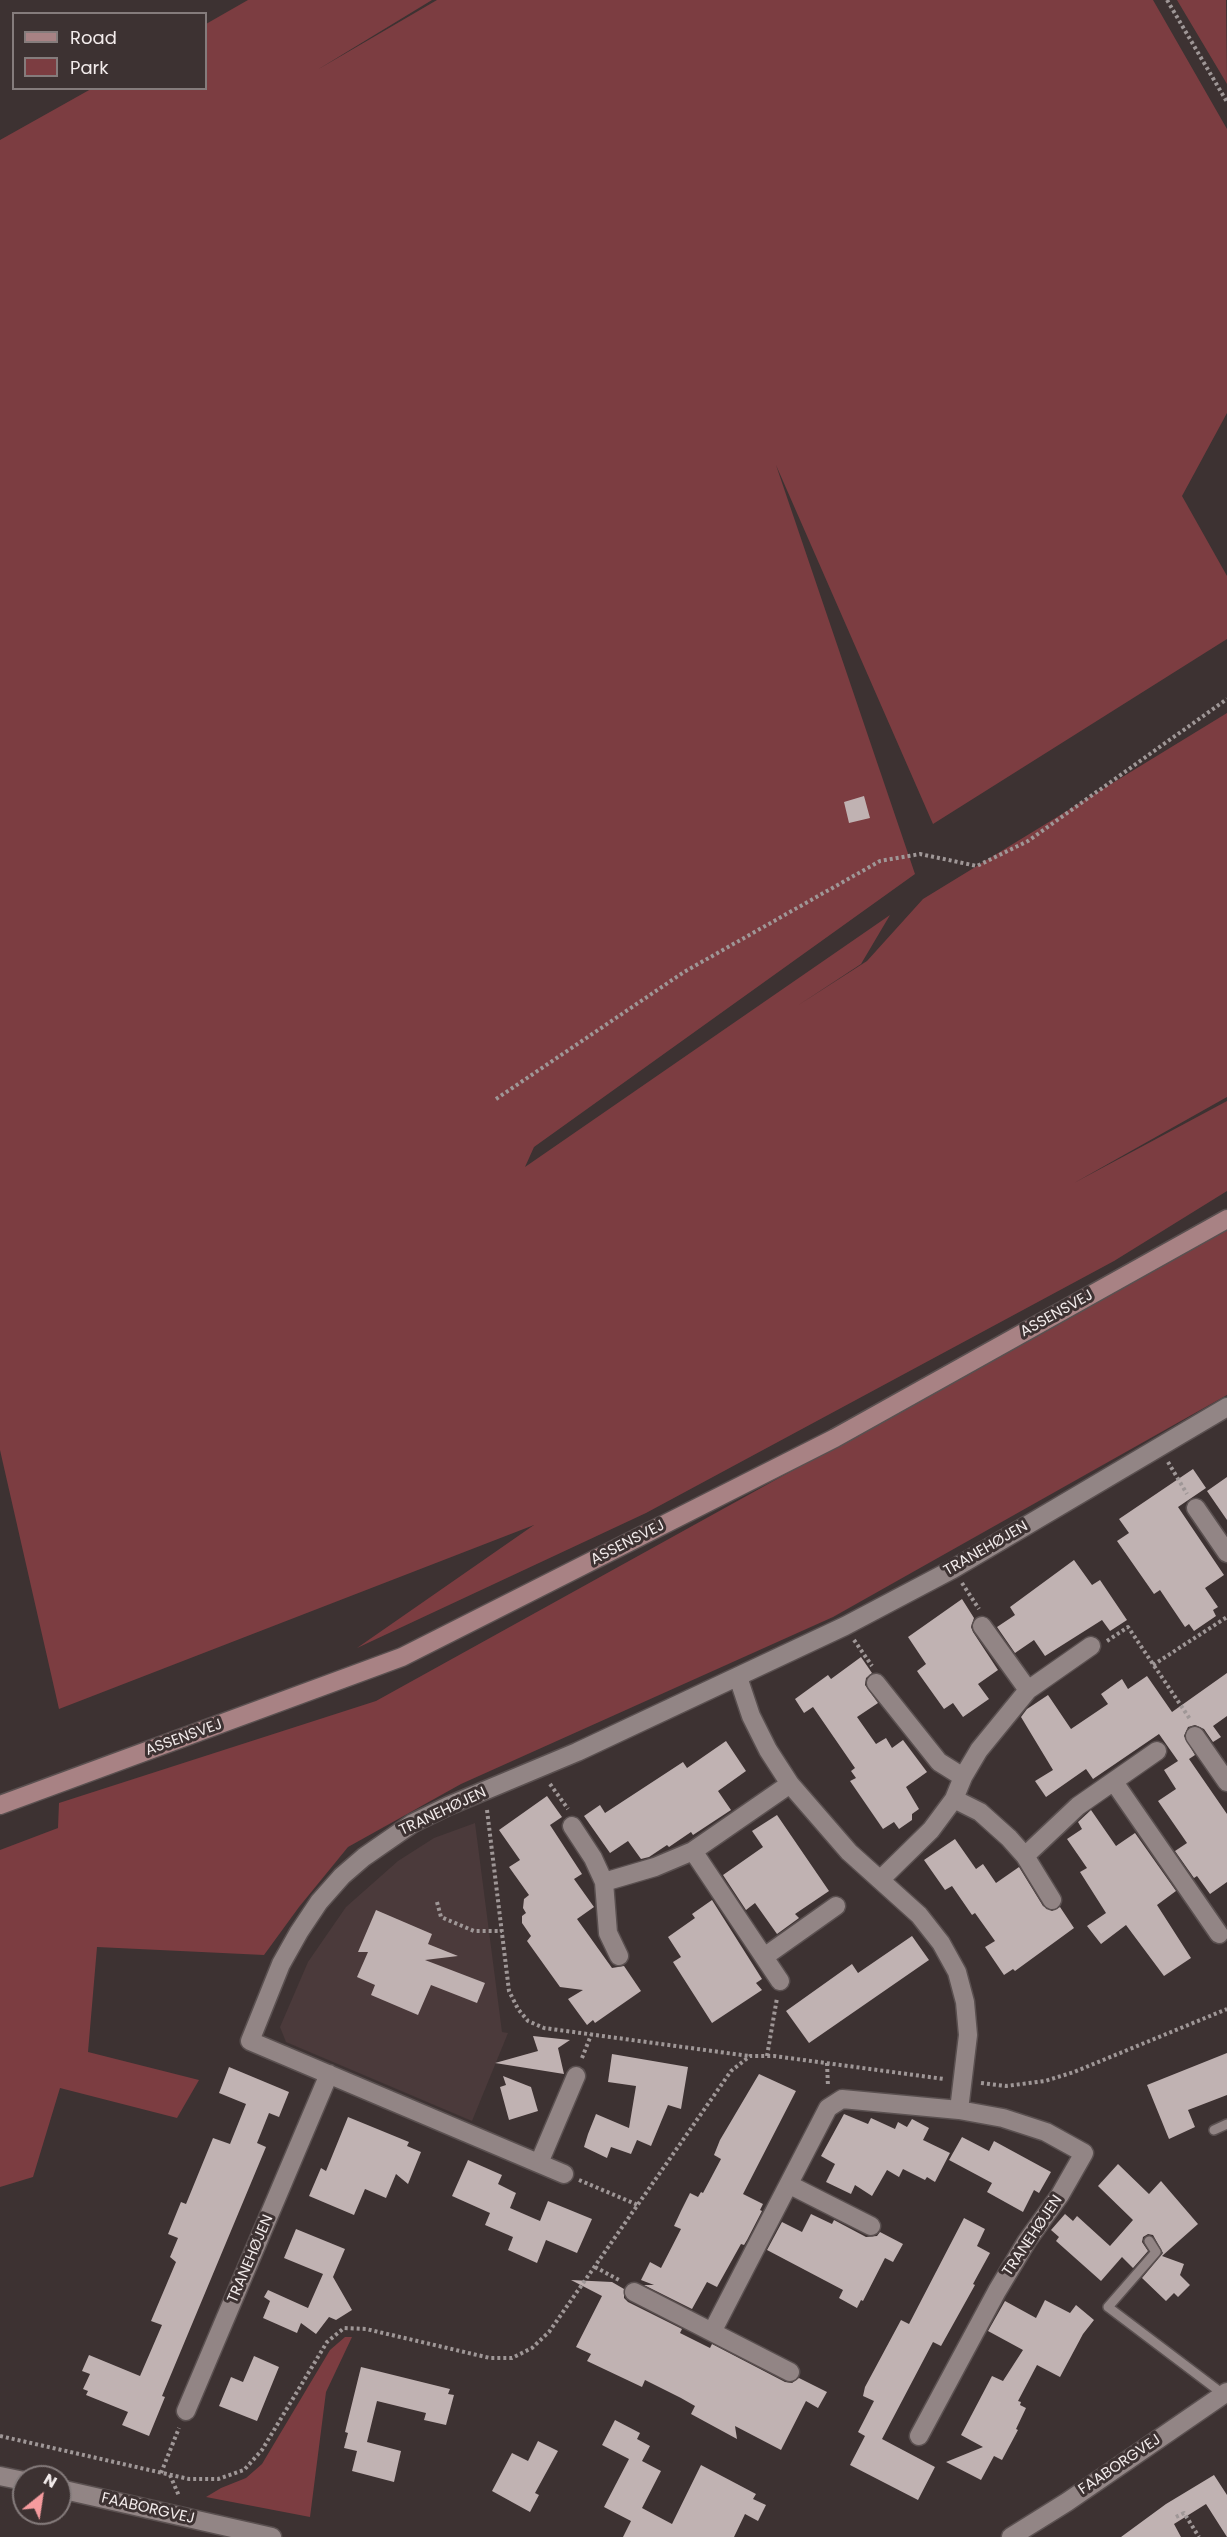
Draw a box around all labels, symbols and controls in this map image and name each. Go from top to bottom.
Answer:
legend [12,12,207,90]
text: Road [70,25,117,50]
text: Park [70,55,109,80]
street label: ASSENSVEJ [1017,1287,1097,1341]
street label: ASSENSVEJ [588,1517,668,1569]
street label: TRANEHØJEN [941,1518,1031,1580]
street label: ASSENSVEJ [143,1716,225,1760]
street label: TRANEHØJEN [397,1784,489,1840]
street label: TRANEHØJEN [999,2192,1067,2280]
street label: TRANEHØJEN [224,2212,278,2306]
street label: FAABORGVEJ [1075,2431,1165,2499]
north arrow [12,2465,72,2525]
text: N [39,2468,61,2494]
street label: FAABORGVEJ [100,2490,196,2528]

